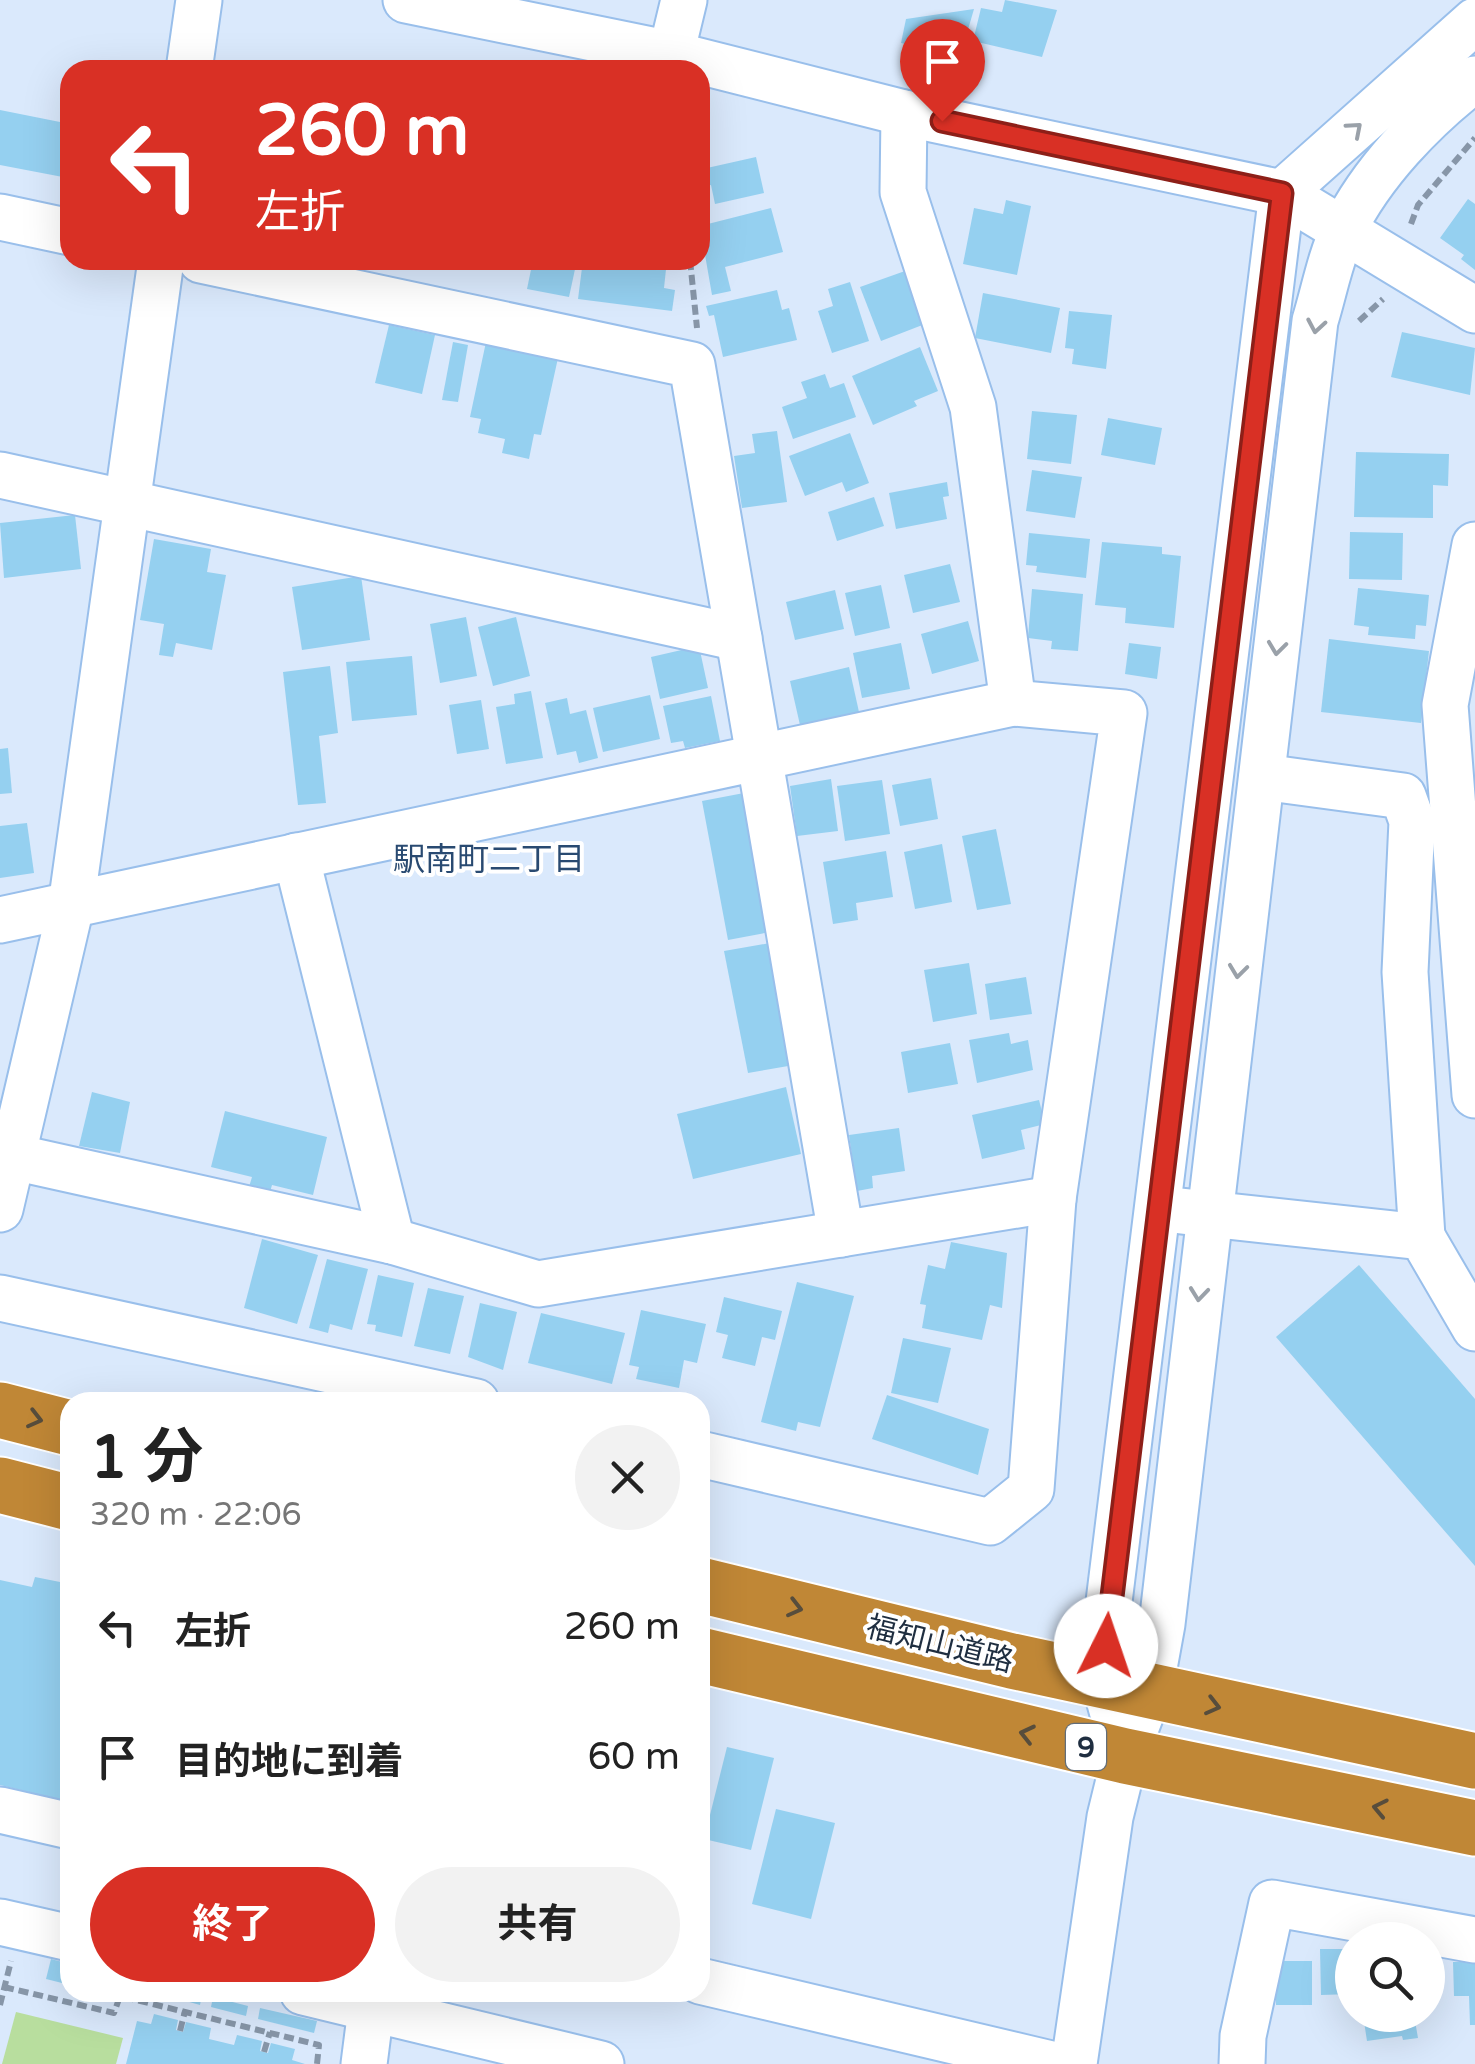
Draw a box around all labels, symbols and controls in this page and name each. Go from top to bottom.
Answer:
pin [900,19,985,122]
icon: arrive [915,34,970,89]
text: 260 m [255,90,469,174]
icon: left [90,100,220,230]
one-way arrow [1344,123,1362,141]
text: 左折 [255,186,345,240]
one-way arrow [1306,317,1327,334]
one-way arrow [1267,641,1288,657]
district label: 駅南町二丁目 [393,841,585,879]
one-way arrow [1229,963,1250,979]
one-way arrow [1189,1286,1210,1302]
one-way arrow [26,1407,43,1428]
text: 1 分 [90,1422,203,1494]
button: close [575,1425,680,1530]
text: 320 m · 22:06 [90,1496,302,1534]
position arrow [1054,1594,1158,1698]
one-way arrow [786,1596,803,1617]
icon: left [90,1600,145,1655]
text: 260 m [564,1604,680,1650]
street label: 福知山道路 [863,1608,1017,1681]
text: 左折 [175,1609,251,1655]
one-way arrow [1204,1694,1221,1715]
road number: 9 [1066,1724,1106,1770]
one-way arrow [1019,1725,1036,1746]
icon: arrive [90,1730,145,1785]
text: 60 m [588,1734,680,1780]
text: 目的地に到着 [175,1739,403,1785]
one-way arrow [1372,1798,1389,1819]
button: 終了 [90,1867,375,1982]
button: 共有 [395,1867,680,1982]
map controls [1335,1922,1445,2032]
button: search [1335,1922,1445,2032]

